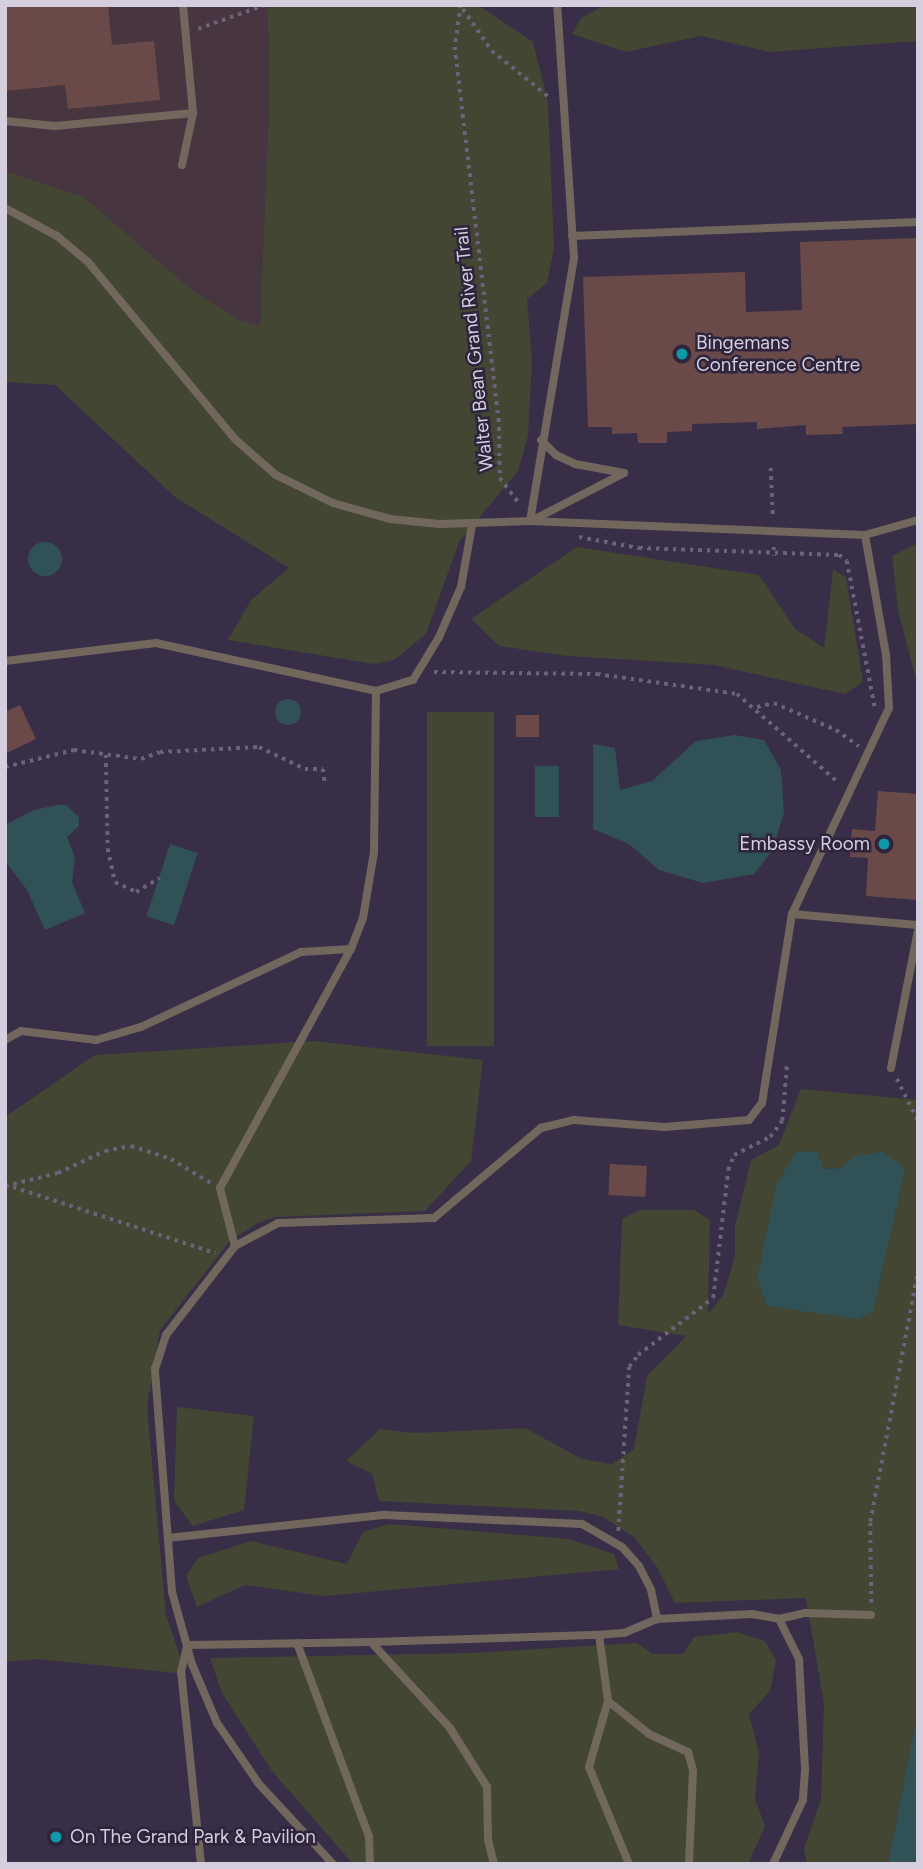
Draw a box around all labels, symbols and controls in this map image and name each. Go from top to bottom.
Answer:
street label: Walter Bean Grand River Trail [450,226,498,472]
place label: Bingemans Conference Centre [696,332,860,376]
marker: Bingemans Conference Centre [674,346,690,362]
place label: Embassy Room [739,833,870,855]
marker: Embassy Room [876,836,892,852]
place label: On The Grand Park & Pavilion [70,1826,316,1848]
marker: On The Grand Park & Pavilion [48,1829,64,1845]

